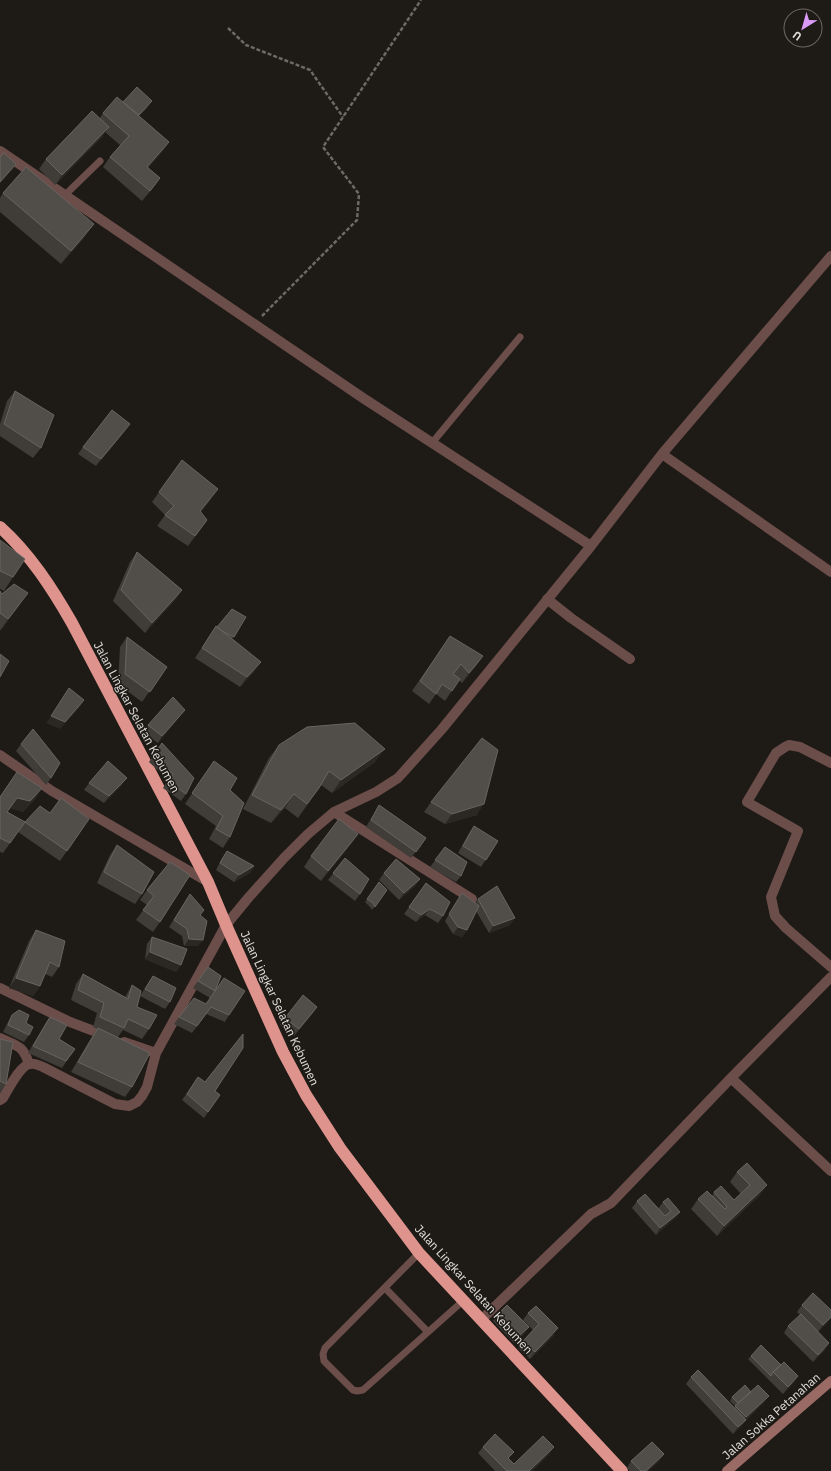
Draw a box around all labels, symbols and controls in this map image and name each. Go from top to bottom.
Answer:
north arrow [783,8,823,48]
text: U [790,28,804,44]
street label: Jalan Lingkar Selatan Kebumen [91,639,183,795]
street label: Jalan Lingkar Selatan Kebumen [237,928,323,1088]
street label: Jalan Lingkar Selatan Kebumen [412,1221,536,1357]
street label: Jalan Sokka Petanahan [719,1369,823,1463]

